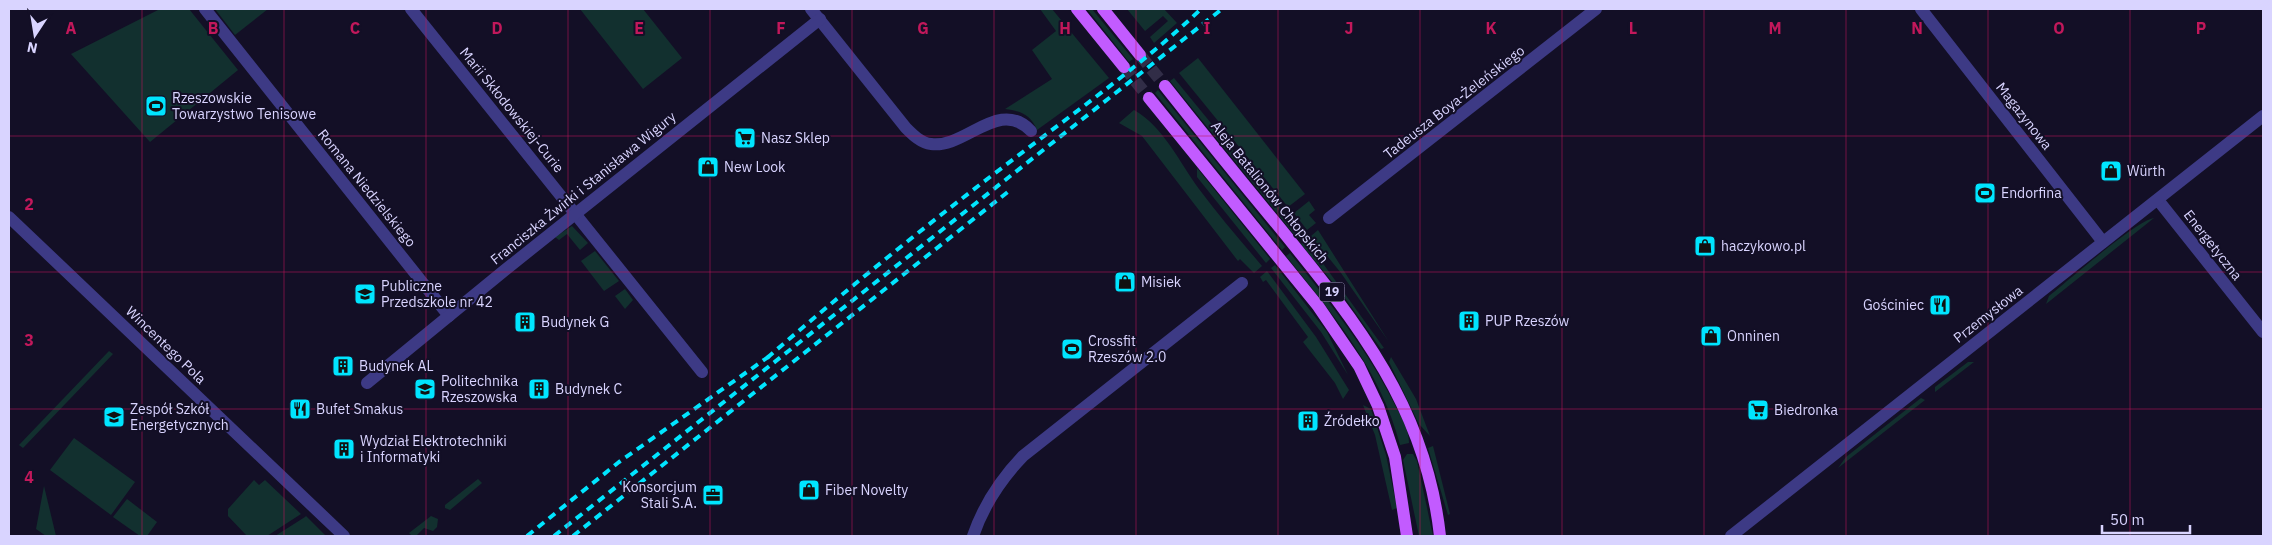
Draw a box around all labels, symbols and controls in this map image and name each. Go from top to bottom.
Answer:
north arrow [10,10,60,60]
text: A [66,18,77,38]
text: B [208,18,219,38]
text: C [350,18,360,38]
text: D [491,18,503,38]
text: E [634,18,644,38]
text: F [776,18,786,38]
text: G [917,18,929,38]
text: H [1059,18,1071,38]
text: I [1204,18,1211,38]
text: J [1345,18,1353,38]
text: K [1485,18,1497,38]
text: L [1629,18,1637,38]
text: M [1768,18,1782,38]
text: N [1911,18,1923,38]
text: O [2053,18,2065,38]
text: P [2196,18,2206,38]
text: N [25,38,39,58]
street label: Tadeusza Boya-Żeleńskiego [1380,41,1528,163]
street label: Marii Skłodowskiej-Curie [456,44,568,176]
street label: Magazynowa [1992,79,2056,154]
place label: Rzeszowskie Towarzystwo Tenisowe [172,89,316,123]
sports icon: Rzeszowskie Towarzystwo Tenisowe [144,94,168,118]
street label: Franciszka Żwirki i Stanisława Wigury [487,108,679,268]
street label: Aleja Batalionów Chłopskich [1207,117,1333,267]
street label: Romana Niedzielskiego [314,126,420,251]
supermarket icon: Nasz Sklep [733,126,757,150]
place label: Nasz Sklep [761,129,830,147]
shop icon: New Look [696,155,720,179]
place label: New Look [724,158,786,176]
shop icon: Würth [2099,159,2123,183]
place label: Würth [2127,162,2165,180]
sports icon: Endorfina [1973,181,1997,205]
place label: Endorfina [2001,184,2062,202]
text: 2 [24,194,34,214]
street label: Energetyczna [2180,206,2246,284]
shop icon: haczykowo.pl [1693,234,1717,258]
place label: haczykowo.pl [1721,237,1806,255]
shop icon: Misiek [1113,270,1137,294]
place label: Misiek [1141,273,1182,291]
place label: Publiczne Przedszkole nr 42 [381,277,493,311]
street label: Przemysłowa [1950,281,2027,347]
school or university icon: Publiczne Przedszkole nr 42 [353,282,377,306]
road number: 19 [1320,282,1344,302]
restaurant icon: Gościniec [1928,293,1952,317]
place label: Gościniec [1863,296,1924,314]
street label: Wincentego Pola [122,302,210,388]
building icon: PUP Rzeszów [1457,309,1481,333]
building icon: Budynek G [513,310,537,334]
place label: PUP Rzeszów [1485,312,1570,330]
place label: Budynek G [541,313,609,331]
shop icon: Onninen [1699,324,1723,348]
place label: Onninen [1727,327,1780,345]
text: 3 [24,330,34,350]
place label: Crossfit Rzeszów 2.0 [1088,332,1166,366]
sports icon: Crossfit Rzeszów 2.0 [1060,337,1084,361]
building icon: Budynek AL [331,354,355,378]
place label: Budynek AL [359,357,434,375]
place label: Politechnika Rzeszowska [441,372,519,406]
school or university icon: Politechnika Rzeszowska [413,377,437,401]
building icon: Budynek C [527,377,551,401]
place label: Budynek C [555,380,623,398]
restaurant icon: Bufet Smakus [288,397,312,421]
supermarket icon: Biedronka [1746,398,1770,422]
place label: Zespół Szkół Energetycznych [130,400,229,434]
place label: Bufet Smakus [316,400,403,418]
place label: Biedronka [1774,401,1839,419]
school or university icon: Zespół Szkół Energetycznych [102,405,126,429]
building icon: Źródełko [1296,409,1320,433]
place label: Źródełko [1324,411,1380,430]
place label: Wydział Elektrotechniki i Informatyki [360,432,507,466]
building icon: Wydział Elektrotechniki i Informatyki [332,437,356,461]
text: 4 [24,467,34,487]
place label: Konsorcjum Stali S.A. [622,478,697,512]
shop icon: Fiber Novelty [797,478,821,502]
place label: Fiber Novelty [825,481,908,499]
office icon: Konsorcjum Stali S.A. [701,483,725,507]
scale bar [2102,502,2190,534]
text: 50 m [2110,510,2145,529]

